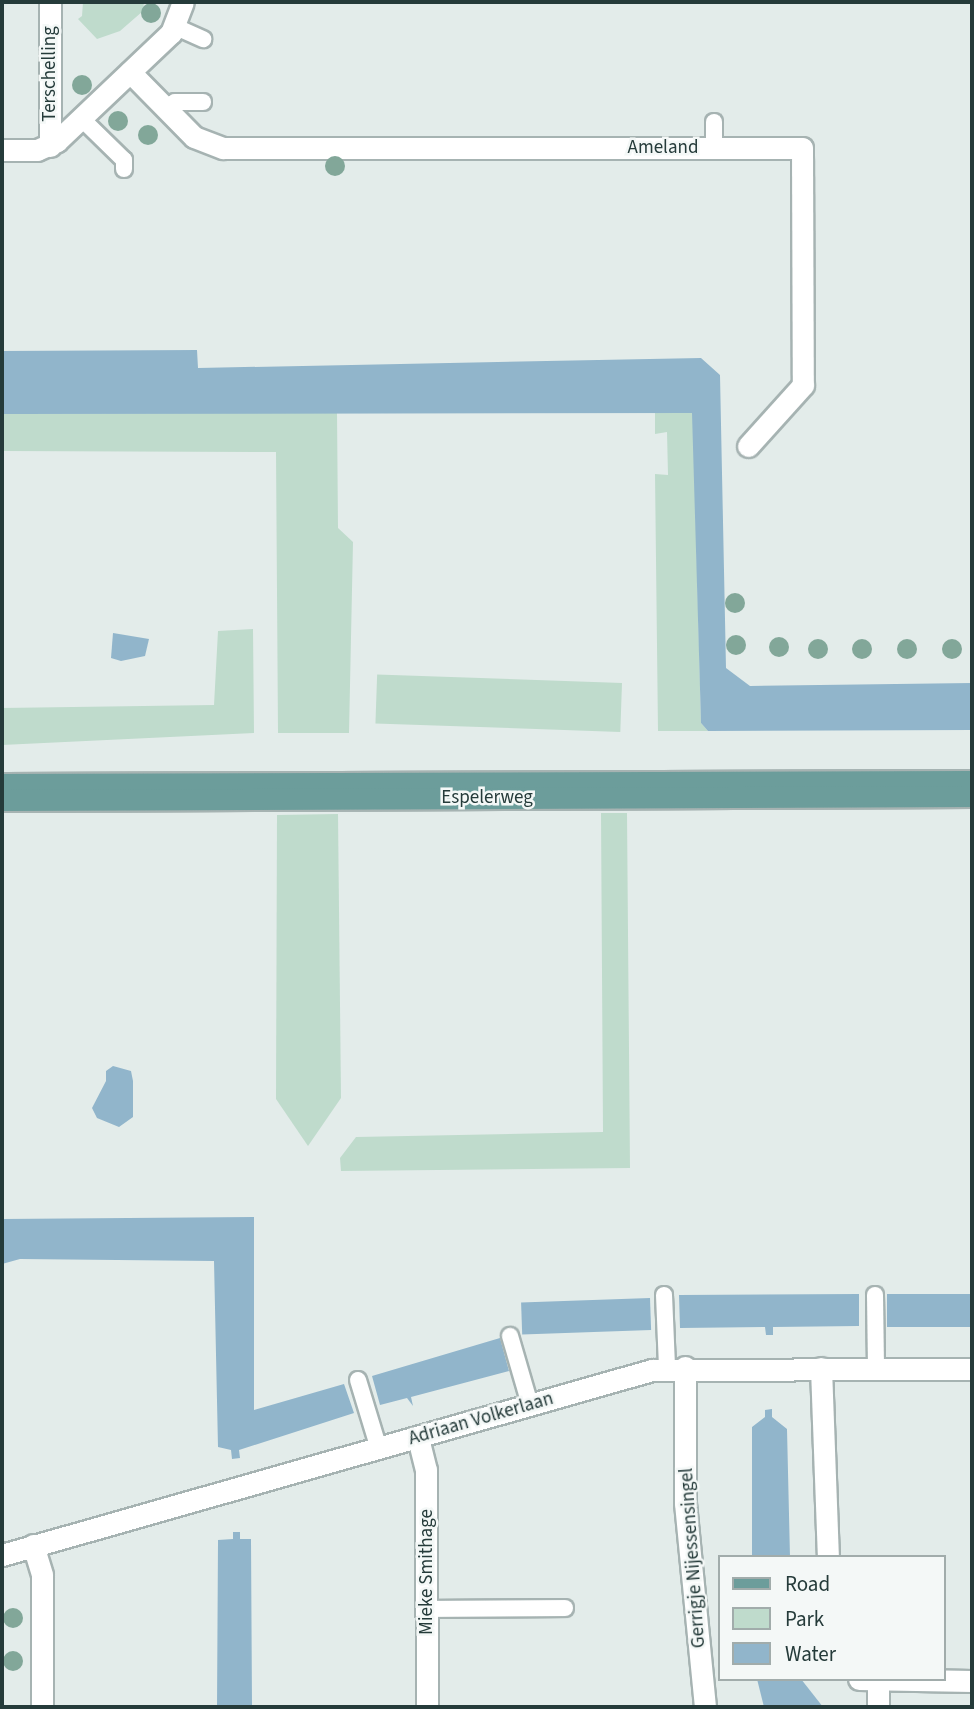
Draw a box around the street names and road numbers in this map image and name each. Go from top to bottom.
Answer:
street label: Terschelling [39,26,61,122]
street label: Ameland [628,137,698,159]
street label: Espelerweg [441,787,533,809]
street label: Adriaan Volkerlaan [406,1387,556,1451]
street label: Gerrigje Nijessensingel [675,1467,711,1649]
street label: Mieke Smithage [416,1509,438,1635]

